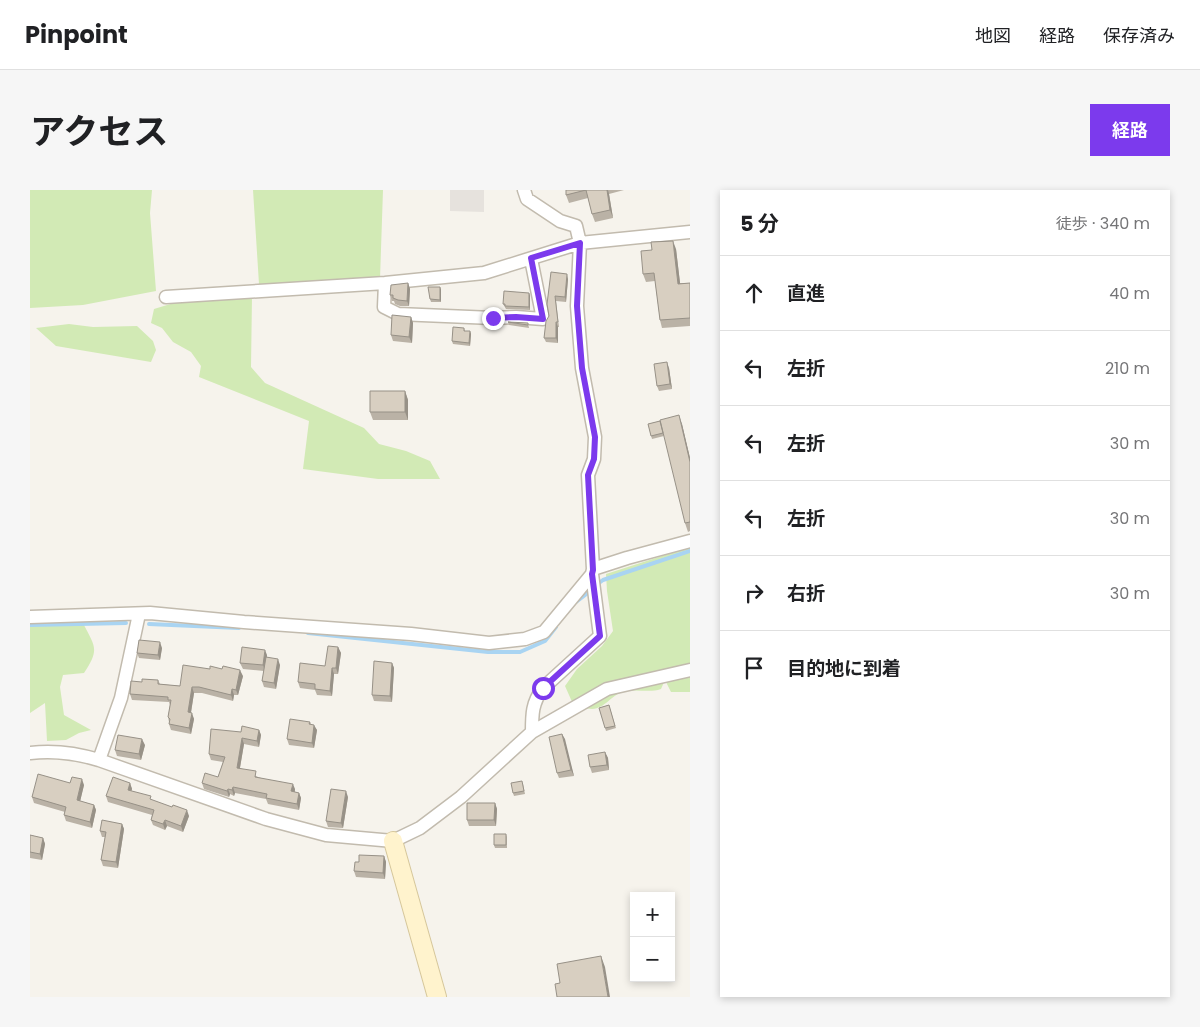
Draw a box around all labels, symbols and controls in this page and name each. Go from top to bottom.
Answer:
text: Pinpoint [25,18,128,51]
text: 地図 [975,23,1011,48]
text: 経路 [1039,23,1075,48]
text: 保存済み [1103,23,1175,48]
button: 経路 [1090,104,1170,156]
text: アクセス [30,107,168,156]
text: 5 分 [740,209,779,238]
text: 徒歩 · 340 m [1056,212,1150,235]
icon: ahead [740,279,768,307]
text: 直進 [787,280,825,307]
text: 40 m [1109,282,1150,305]
route end [482,307,505,330]
icon: left [740,354,768,382]
text: 左折 [787,355,825,382]
text: 210 m [1105,357,1150,380]
icon: left [740,429,768,457]
text: 左折 [787,430,825,457]
text: 30 m [1110,432,1150,455]
icon: left [740,504,768,532]
text: 左折 [787,505,825,532]
text: 30 m [1110,507,1150,530]
icon: right [740,579,768,607]
text: 右折 [787,580,825,607]
text: 30 m [1110,582,1150,605]
icon: arrive [740,654,768,682]
text: 目的地に到着 [787,655,901,682]
route start [532,677,555,700]
map controls [630,892,675,982]
button: + [630,892,675,937]
button: − [630,937,675,982]

